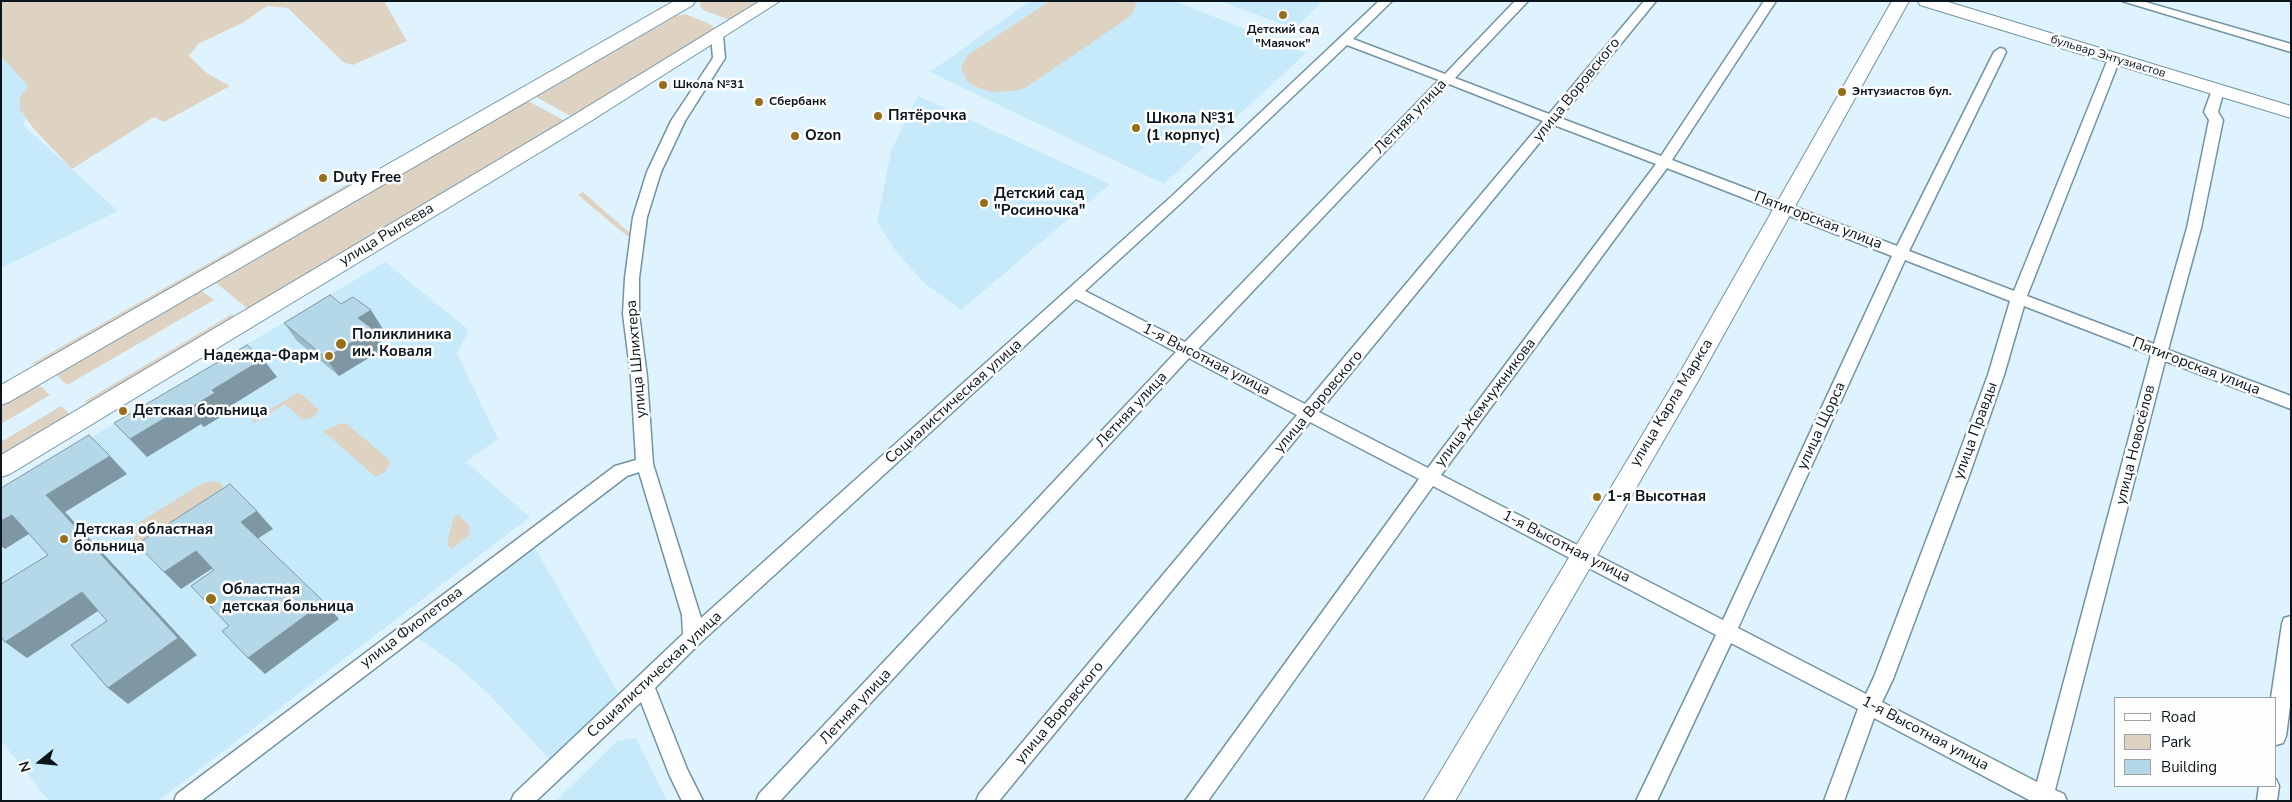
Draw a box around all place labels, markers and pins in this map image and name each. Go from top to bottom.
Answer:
marker: Детский сад "Маячок" [1277,9,1289,21]
place label: Детский сад "Маячок" [1247,23,1319,51]
place label: Школа №31 [673,78,744,92]
marker: Школа №31 [657,79,669,91]
place label: Энтузиастов бул. [1852,85,1952,99]
marker: Энтузиастов бул. [1836,86,1848,98]
place label: Сбербанк [769,95,826,109]
marker: Сбербанк [753,96,765,108]
place label: Пятёрочка [888,107,967,125]
marker: Пятёрочка [872,110,884,122]
place label: Школа №31 (1 корпус) [1146,110,1235,145]
marker: Школа №31 (1 корпус) [1130,122,1142,134]
place label: Ozon [805,127,841,145]
marker: Ozon [789,130,801,142]
place label: Duty Free [333,169,401,187]
marker: Duty Free [317,172,329,184]
place label: Детский сад "Росиночка" [994,185,1085,220]
marker: Детский сад "Росиночка" [978,197,990,209]
place label: Поликлиника им. Коваля [352,326,452,361]
marker: Поликлиника им. Коваля [334,337,348,351]
place label: Надежда-Фарм [204,347,319,365]
marker: Надежда-Фарм [323,350,335,362]
place label: Детская больница [133,402,268,420]
marker: Детская больница [117,405,129,417]
place label: 1-я Высотная [1607,488,1706,506]
marker: 1-я Высотная [1591,491,1603,503]
place label: Детская областная больница [74,521,213,556]
marker: Детская областная больница [58,533,70,545]
place label: Областная детская больница [222,581,354,616]
marker: Областная детская больница [204,592,218,606]

